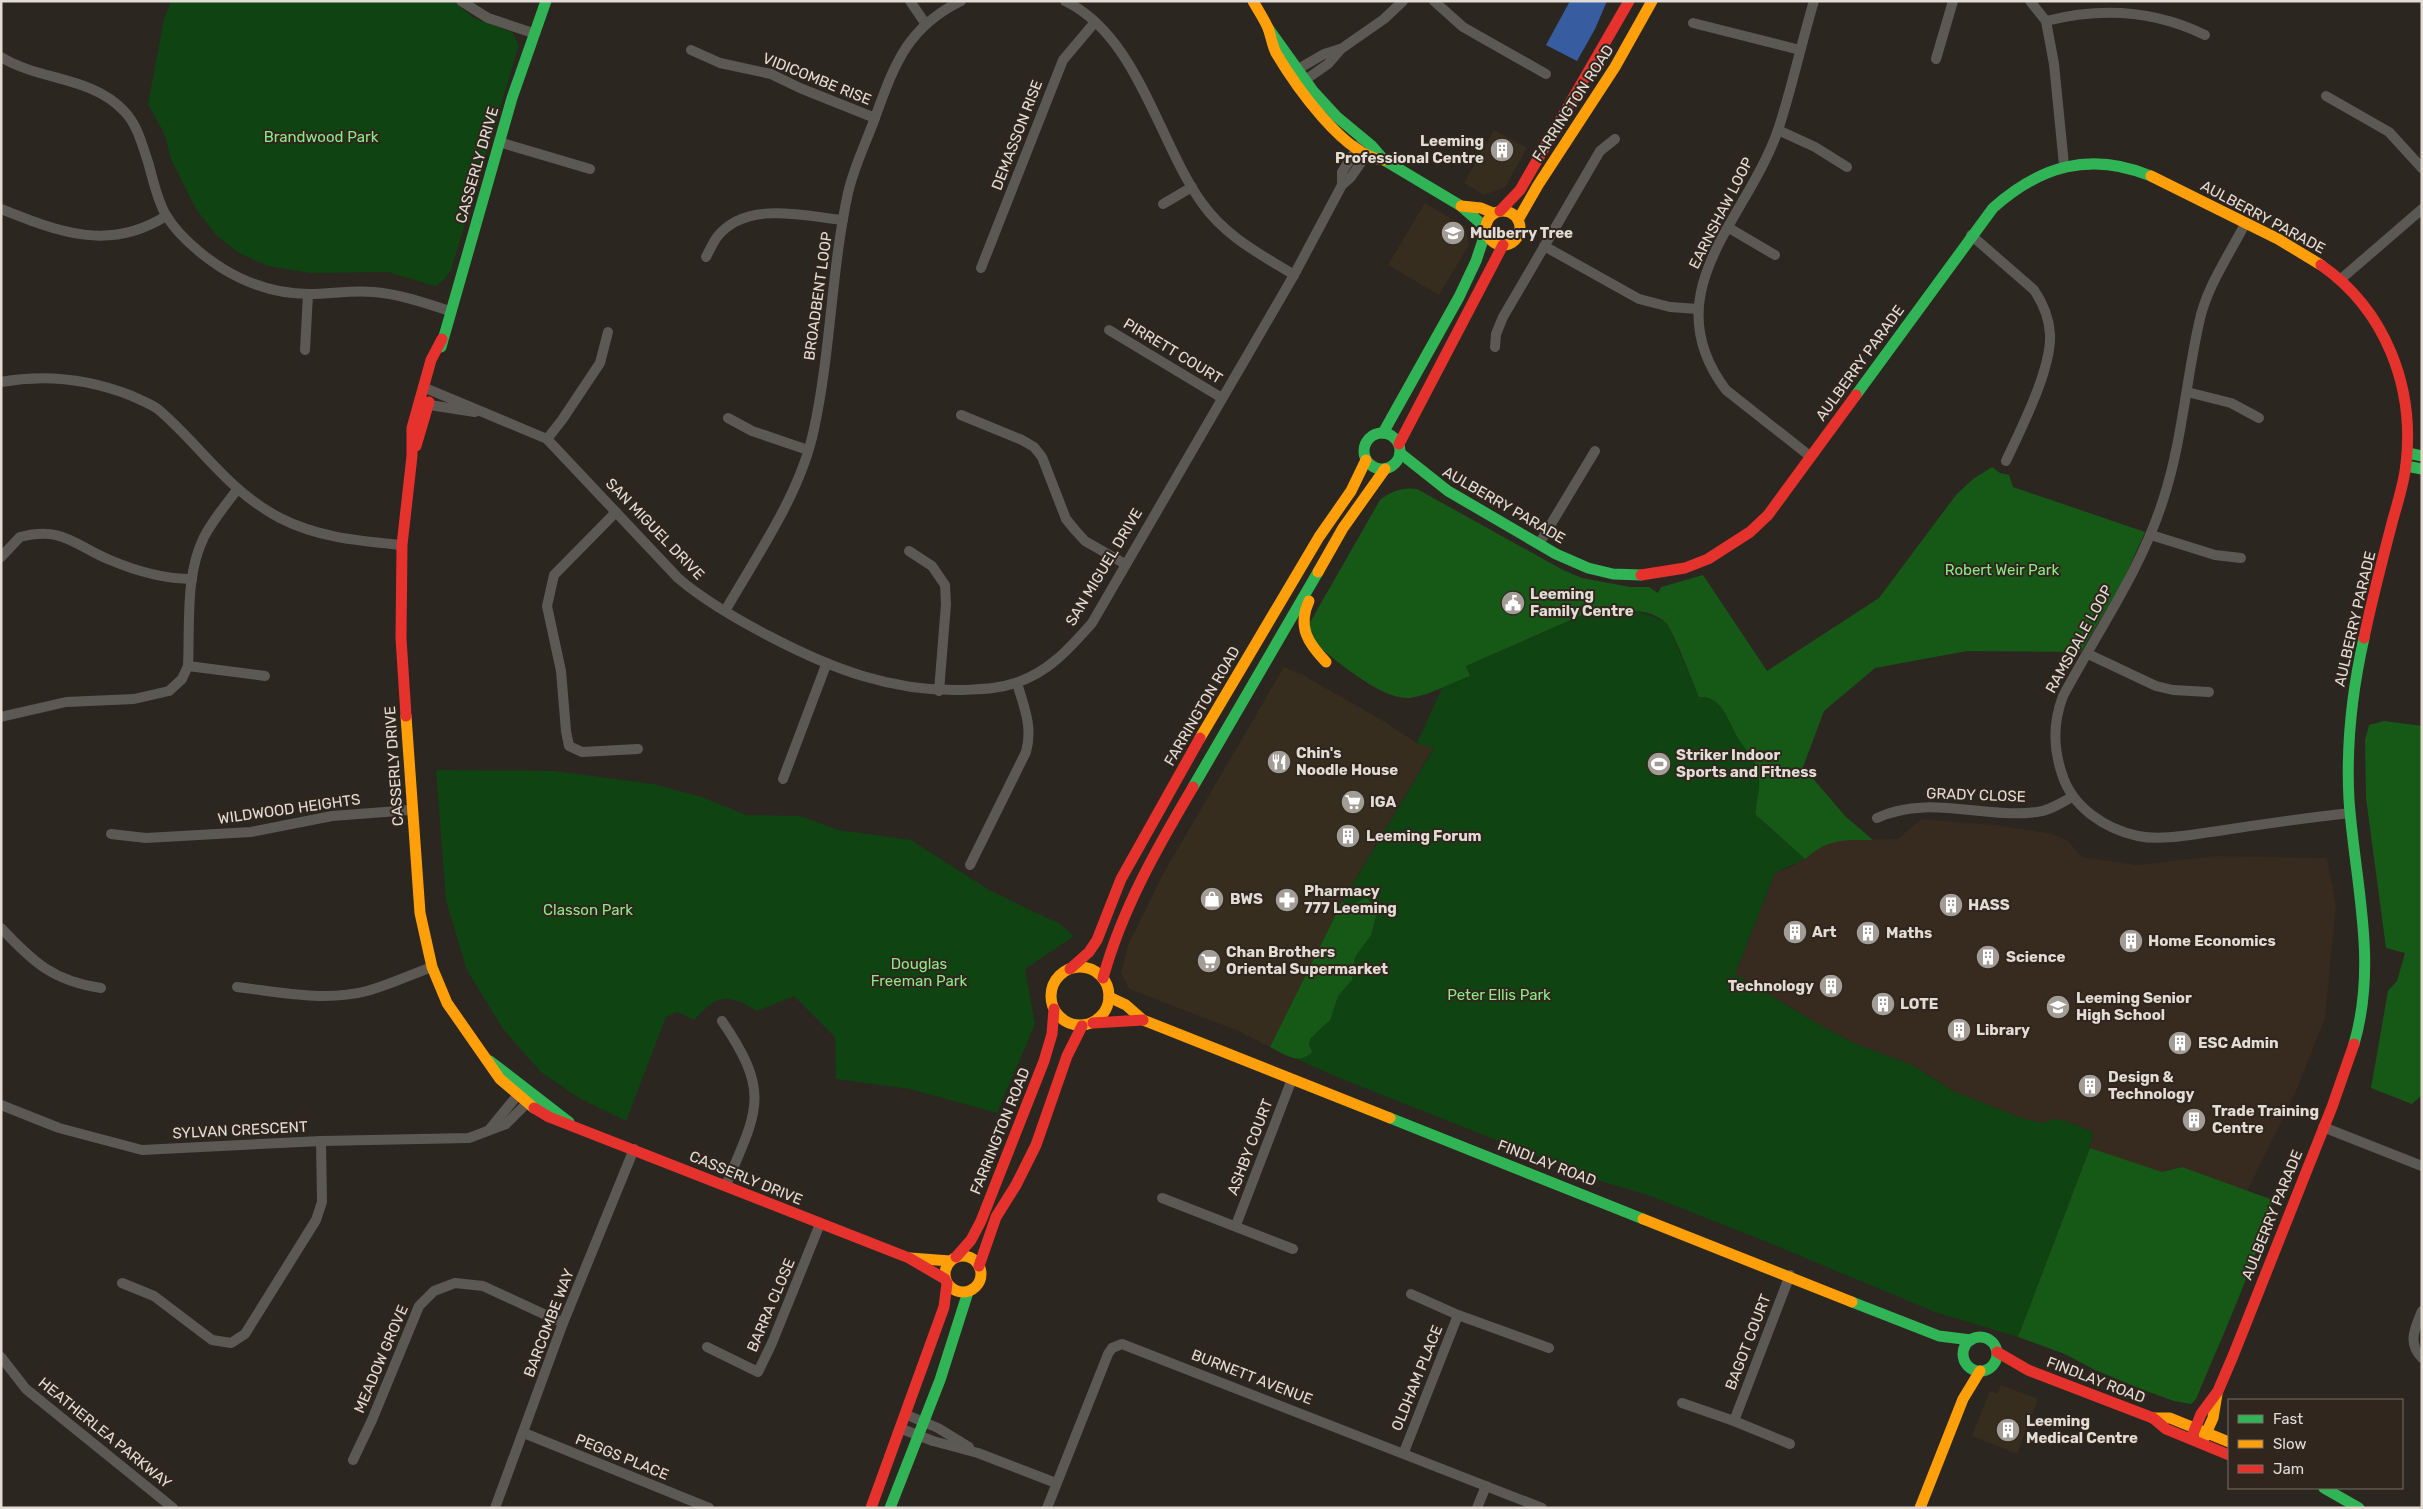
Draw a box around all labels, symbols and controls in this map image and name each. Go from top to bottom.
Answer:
street label: FARRINGTON ROAD [1529,41,1617,165]
street label: VIDICOMBE RISE [760,49,874,109]
street label: DEMASSON RISE [988,77,1046,193]
street label: CASSERLY DRIVE [452,105,502,225]
park label: Brandwood Park [264,128,379,146]
place label: Leeming Professional Centre [1335,132,1484,167]
building icon: Leeming Professional Centre [1489,137,1515,163]
street label: EARNSHAW LOOP [1685,154,1757,272]
street label: AULBERRY PARADE [2198,177,2328,257]
school or university icon: Mulberry Tree [1440,220,1466,246]
place label: Mulberry Tree [1470,224,1573,242]
street label: BROADBENT LOOP [800,230,836,362]
street label: AULBERRY PARADE [1812,302,1908,424]
street label: PIRRETT COURT [1120,314,1226,388]
street label: AULBERRY PARADE [1440,463,1568,547]
street label: SAN MIGUEL DRIVE [602,475,708,583]
street label: SAN MIGUEL DRIVE [1062,505,1146,629]
street label: AULBERRY PARADE [2331,549,2379,689]
park label: Robert Weir Park [1945,561,2060,579]
street label: RAMSDALE LOOP [2042,582,2116,696]
place label: Leeming Family Centre [1530,585,1634,620]
public building icon: Leeming Family Centre [1500,590,1526,616]
street label: FARRINGTON ROAD [1160,643,1244,769]
street label: CASSERLY DRIVE [381,705,407,827]
place label: Chin's Noodle House [1296,744,1398,779]
place label: Striker Indoor Sports and Fitness [1676,746,1817,781]
restaurant icon: Chin's Noodle House [1266,749,1292,775]
sports icon: Striker Indoor Sports and Fitness [1646,751,1672,777]
street label: GRADY CLOSE [1926,784,2026,806]
supermarket icon: IGA [1340,789,1366,815]
street label: WILDWOOD HEIGHTS [217,790,361,828]
place label: IGA [1370,793,1396,811]
building icon: Leeming Forum [1335,823,1361,849]
place label: Leeming Forum [1366,827,1482,845]
place label: Pharmacy 777 Leeming [1304,882,1397,917]
shop icon: BWS [1199,886,1225,912]
pharmacy icon: Pharmacy 777 Leeming [1274,887,1300,913]
place label: BWS [1230,890,1263,908]
building icon: HASS [1938,892,1964,918]
place label: HASS [1968,896,2010,914]
park label: Classon Park [543,901,633,919]
building icon: Art [1782,919,1808,945]
building icon: Maths [1855,920,1881,946]
place label: Art [1812,923,1837,941]
place label: Maths [1886,924,1932,942]
building icon: Home Economics [2118,928,2144,954]
place label: Home Economics [2148,932,2276,950]
place label: Chan Brothers Oriental Supermarket [1226,943,1388,978]
building icon: Science [1975,944,2001,970]
supermarket icon: Chan Brothers Oriental Supermarket [1196,948,1222,974]
place label: Science [2006,948,2065,966]
park label: Douglas Freeman Park [871,955,967,990]
building icon: Technology [1818,973,1844,999]
place label: Technology [1728,977,1814,995]
park label: Peter Ellis Park [1447,986,1551,1004]
place label: Leeming Senior High School [2076,989,2192,1024]
building icon: LOTE [1870,991,1896,1017]
school or university icon: Leeming Senior High School [2045,994,2071,1020]
place label: LOTE [1900,995,1938,1013]
building icon: Library [1946,1017,1972,1043]
place label: Library [1976,1021,2030,1039]
building icon: ESC Admin [2167,1030,2193,1056]
place label: ESC Admin [2198,1034,2279,1052]
street label: FARRINGTON ROAD [966,1065,1034,1197]
place label: Design & Technology [2108,1068,2194,1103]
building icon: Design & Technology [2077,1073,2103,1099]
street label: ASHBY COURT [1223,1096,1277,1198]
place label: Trade Training Centre [2212,1102,2319,1137]
building icon: Trade Training Centre [2181,1107,2207,1133]
street label: SYLVAN CRESCENT [172,1117,308,1143]
street label: FINDLAY ROAD [1495,1136,1599,1190]
street label: CASSERLY DRIVE [687,1147,805,1209]
street label: AULBERRY PARADE [2238,1147,2306,1283]
street label: BARRA CLOSE [743,1256,799,1354]
street label: BARCOMBE WAY [520,1266,578,1380]
street label: BAGOT COURT [1722,1291,1775,1392]
street label: MEADOW GROVE [350,1302,412,1416]
street label: OLDHAM PLACE [1388,1323,1446,1433]
street label: BURNETT AVENUE [1189,1346,1315,1408]
street label: FINDLAY ROAD [2044,1353,2148,1407]
street label: HEATHERLEA PARKWAY [35,1374,175,1492]
legend [2228,1399,2403,1489]
text: Fast [2273,1410,2303,1428]
place label: Leeming Medical Centre [2026,1412,2138,1447]
building icon: Leeming Medical Centre [1995,1417,2021,1443]
street label: PEGGS PLACE [573,1430,671,1484]
text: Slow [2273,1435,2306,1453]
text: Jam [2273,1460,2304,1478]

